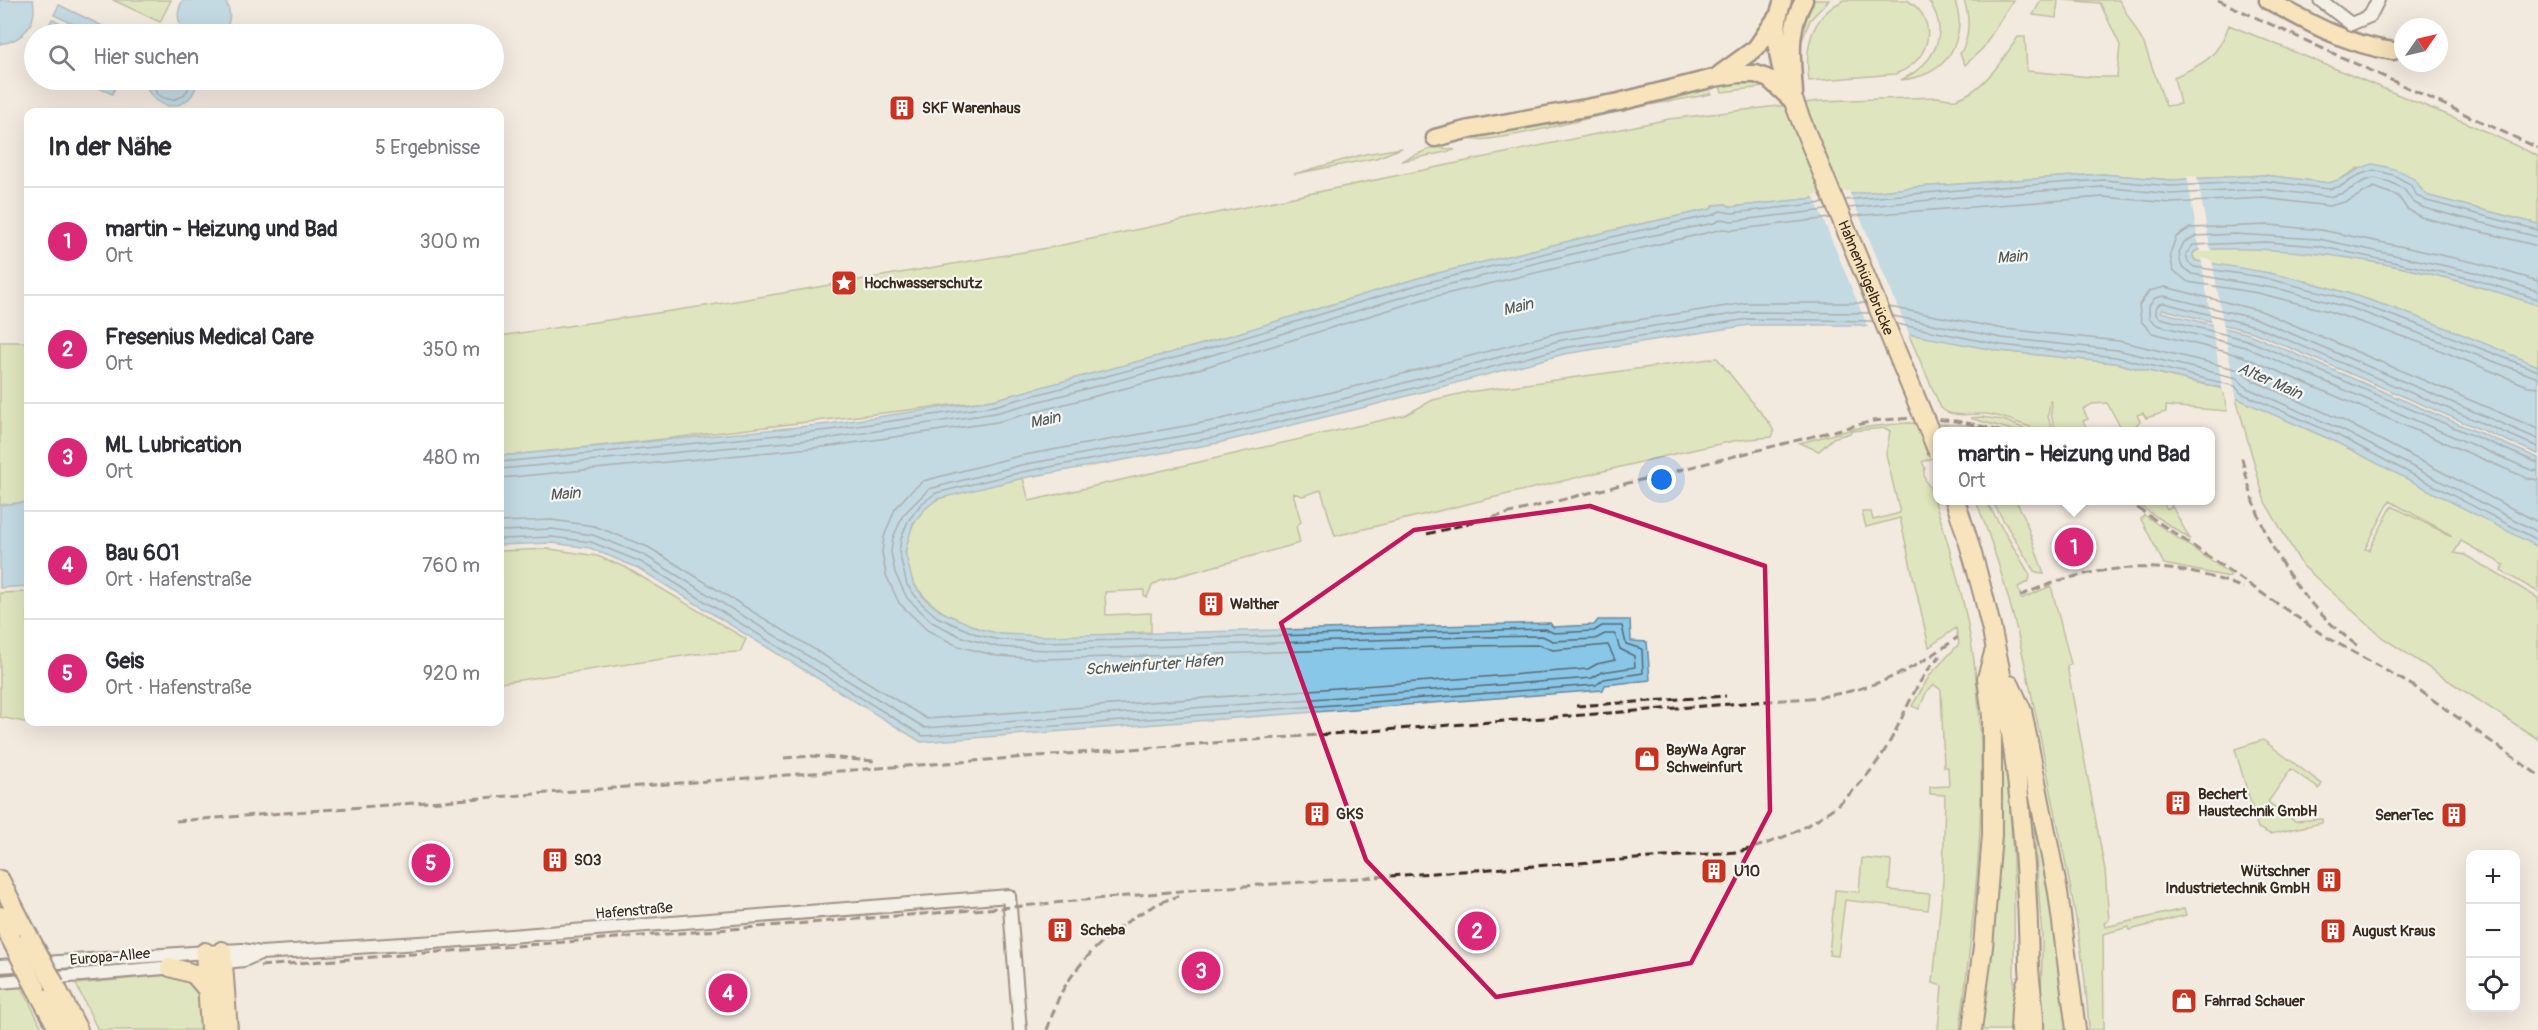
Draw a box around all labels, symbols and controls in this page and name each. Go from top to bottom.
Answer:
north arrow [2394,18,2448,72]
search box [24,24,504,90]
icon: search [45,41,78,74]
text: Hier suchen [93,43,199,71]
building icon: SKF Warenhaus [887,93,917,123]
place label: SKF Warenhaus [922,99,1021,118]
text: In der Nähe [48,131,171,163]
text: 5 Ergebnisse [375,135,480,160]
text: martin - Heizung und Bad [105,215,338,243]
street label: Hahnenhügelbrücke [1834,217,1898,339]
text: 1 [64,229,71,254]
text: 300 m [419,229,480,254]
text: Ort [105,243,133,268]
water label: Main [1996,246,2029,268]
place icon: Hochwasserschutz [829,268,859,298]
place label: Hochwasserschutz [864,274,982,293]
water label: Main [1501,293,1536,320]
text: Fresenius Medical Care [105,323,314,351]
text: 2 [62,337,73,362]
text: 350 m [422,337,480,362]
text: Ort [105,351,133,376]
water label: Alter Main [2235,358,2306,404]
water label: Main [1028,407,1063,433]
popup [1933,427,2215,505]
text: ML Lubrication [105,431,242,459]
text: martin - Heizung und Bad [1958,440,2190,468]
text: 3 [62,445,73,470]
text: 480 m [423,445,480,470]
text: Ort [105,459,133,484]
your location [1647,465,1676,494]
text: Ort [1958,468,1986,493]
water label: Main [549,483,582,505]
pin: 1 [2054,524,2094,570]
text: Bau 601 [105,539,180,567]
text: 4 [62,553,73,578]
text: 760 m [422,553,480,578]
text: Ort · Hafenstraße [105,567,252,592]
building icon: Walther [1196,589,1226,619]
place label: Walther [1230,595,1280,614]
text: Geis [105,647,144,675]
water label: Schweinfurter Hafen [1084,650,1225,680]
text: 5 [62,661,73,686]
text: 920 m [423,661,480,686]
text: Ort · Hafenstraße [105,675,252,700]
place label: BayWa Agrar Schweinfurt [1666,741,1747,777]
shop icon: BayWa Agrar Schweinfurt [1632,744,1662,774]
place label: Bechert Haustechnik GmbH [2198,785,2318,821]
building icon: Bechert Haustechnik GmbH [2163,788,2193,818]
building icon: GKS [1302,799,1332,829]
building icon: SenerTec [2439,800,2469,830]
place label: GKS [1336,805,1364,824]
place label: SenerTec [2375,806,2434,825]
pin: 5 [412,840,450,886]
building icon: S03 [540,845,570,875]
map controls [2466,850,2520,1012]
button: + [2466,850,2520,904]
place label: S03 [574,851,601,870]
building icon: U10 [1699,856,1729,886]
place label: U10 [1734,862,1760,881]
place label: Wütschner Industrietechnik GmbH [2165,862,2311,898]
building icon: Wütschner Industrietechnik GmbH [2314,865,2344,895]
street label: Hafenstraße [595,898,674,924]
button: − [2466,904,2520,958]
pin: 2 [1458,908,1496,954]
building icon: Scheba [1045,915,1075,945]
building icon: August Kraus [2318,916,2348,946]
place label: Scheba [1080,921,1125,940]
place label: August Kraus [2352,922,2435,941]
street label: Europa-Allee [69,944,152,970]
pin: 3 [1182,948,1220,994]
button: locate [2466,958,2520,1012]
pin: 4 [708,970,748,1016]
shop icon: Fahrrad Schauer [2169,986,2199,1016]
place label: Fahrrad Schauer [2204,992,2305,1011]

